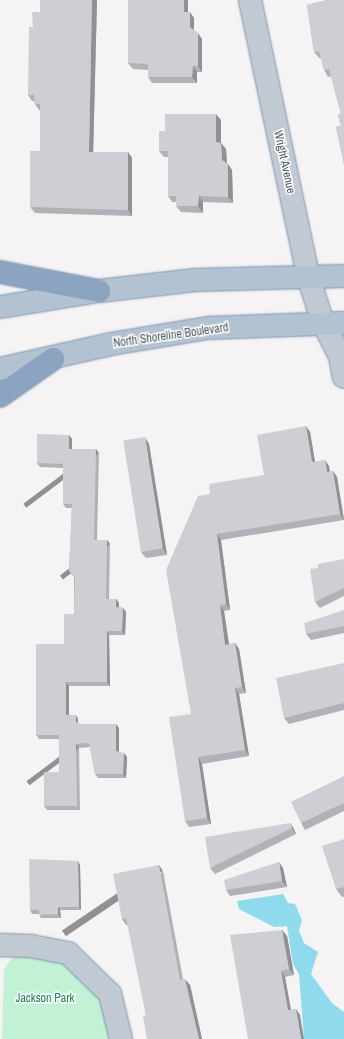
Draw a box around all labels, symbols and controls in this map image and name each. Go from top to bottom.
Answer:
street label: Wright Avenue [270,129,298,195]
street label: North Shoreline Boulevard [113,321,229,351]
park label: Jackson Park [15,992,75,1006]

